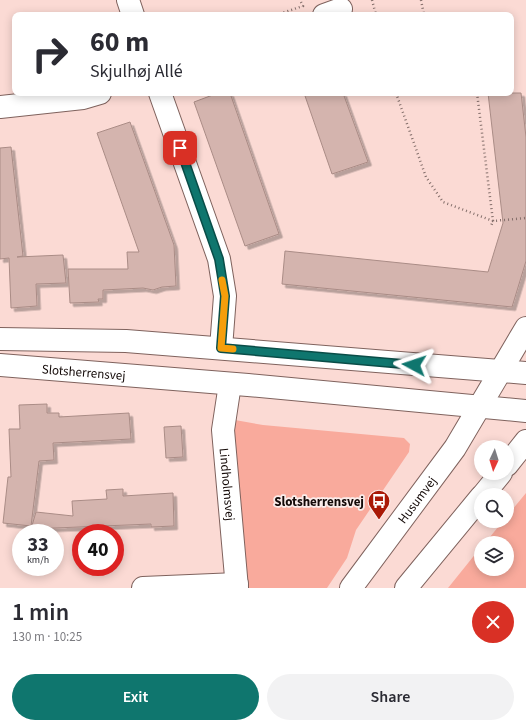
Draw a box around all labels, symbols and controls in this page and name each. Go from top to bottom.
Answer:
text: 60 m [90,22,149,62]
icon: right [24,28,76,80]
text: Skjulhøj Allé [90,59,183,84]
pin [163,131,197,165]
icon: arrive [169,137,191,159]
position arrow [393,344,435,386]
street label: Slotsherrensvej [41,360,126,385]
north arrow [474,440,514,480]
map controls [474,440,514,576]
street label: Lindholmsvej [215,447,239,522]
street label: Husumvej [394,473,441,528]
bus stop icon: Slotsherrensvej [366,488,392,521]
button: search [474,488,514,528]
place label: Slotsherrensvej [274,493,364,511]
speed limit sign: 40 [72,524,124,576]
text: 33 [27,531,49,559]
button: layers [474,536,514,576]
text: km/h [27,553,49,567]
text: 1 min [12,595,69,630]
button: close [472,601,514,643]
text: 130 m · 10:25 [12,628,82,646]
button: Exit [12,674,259,720]
button: Share [267,674,514,720]

